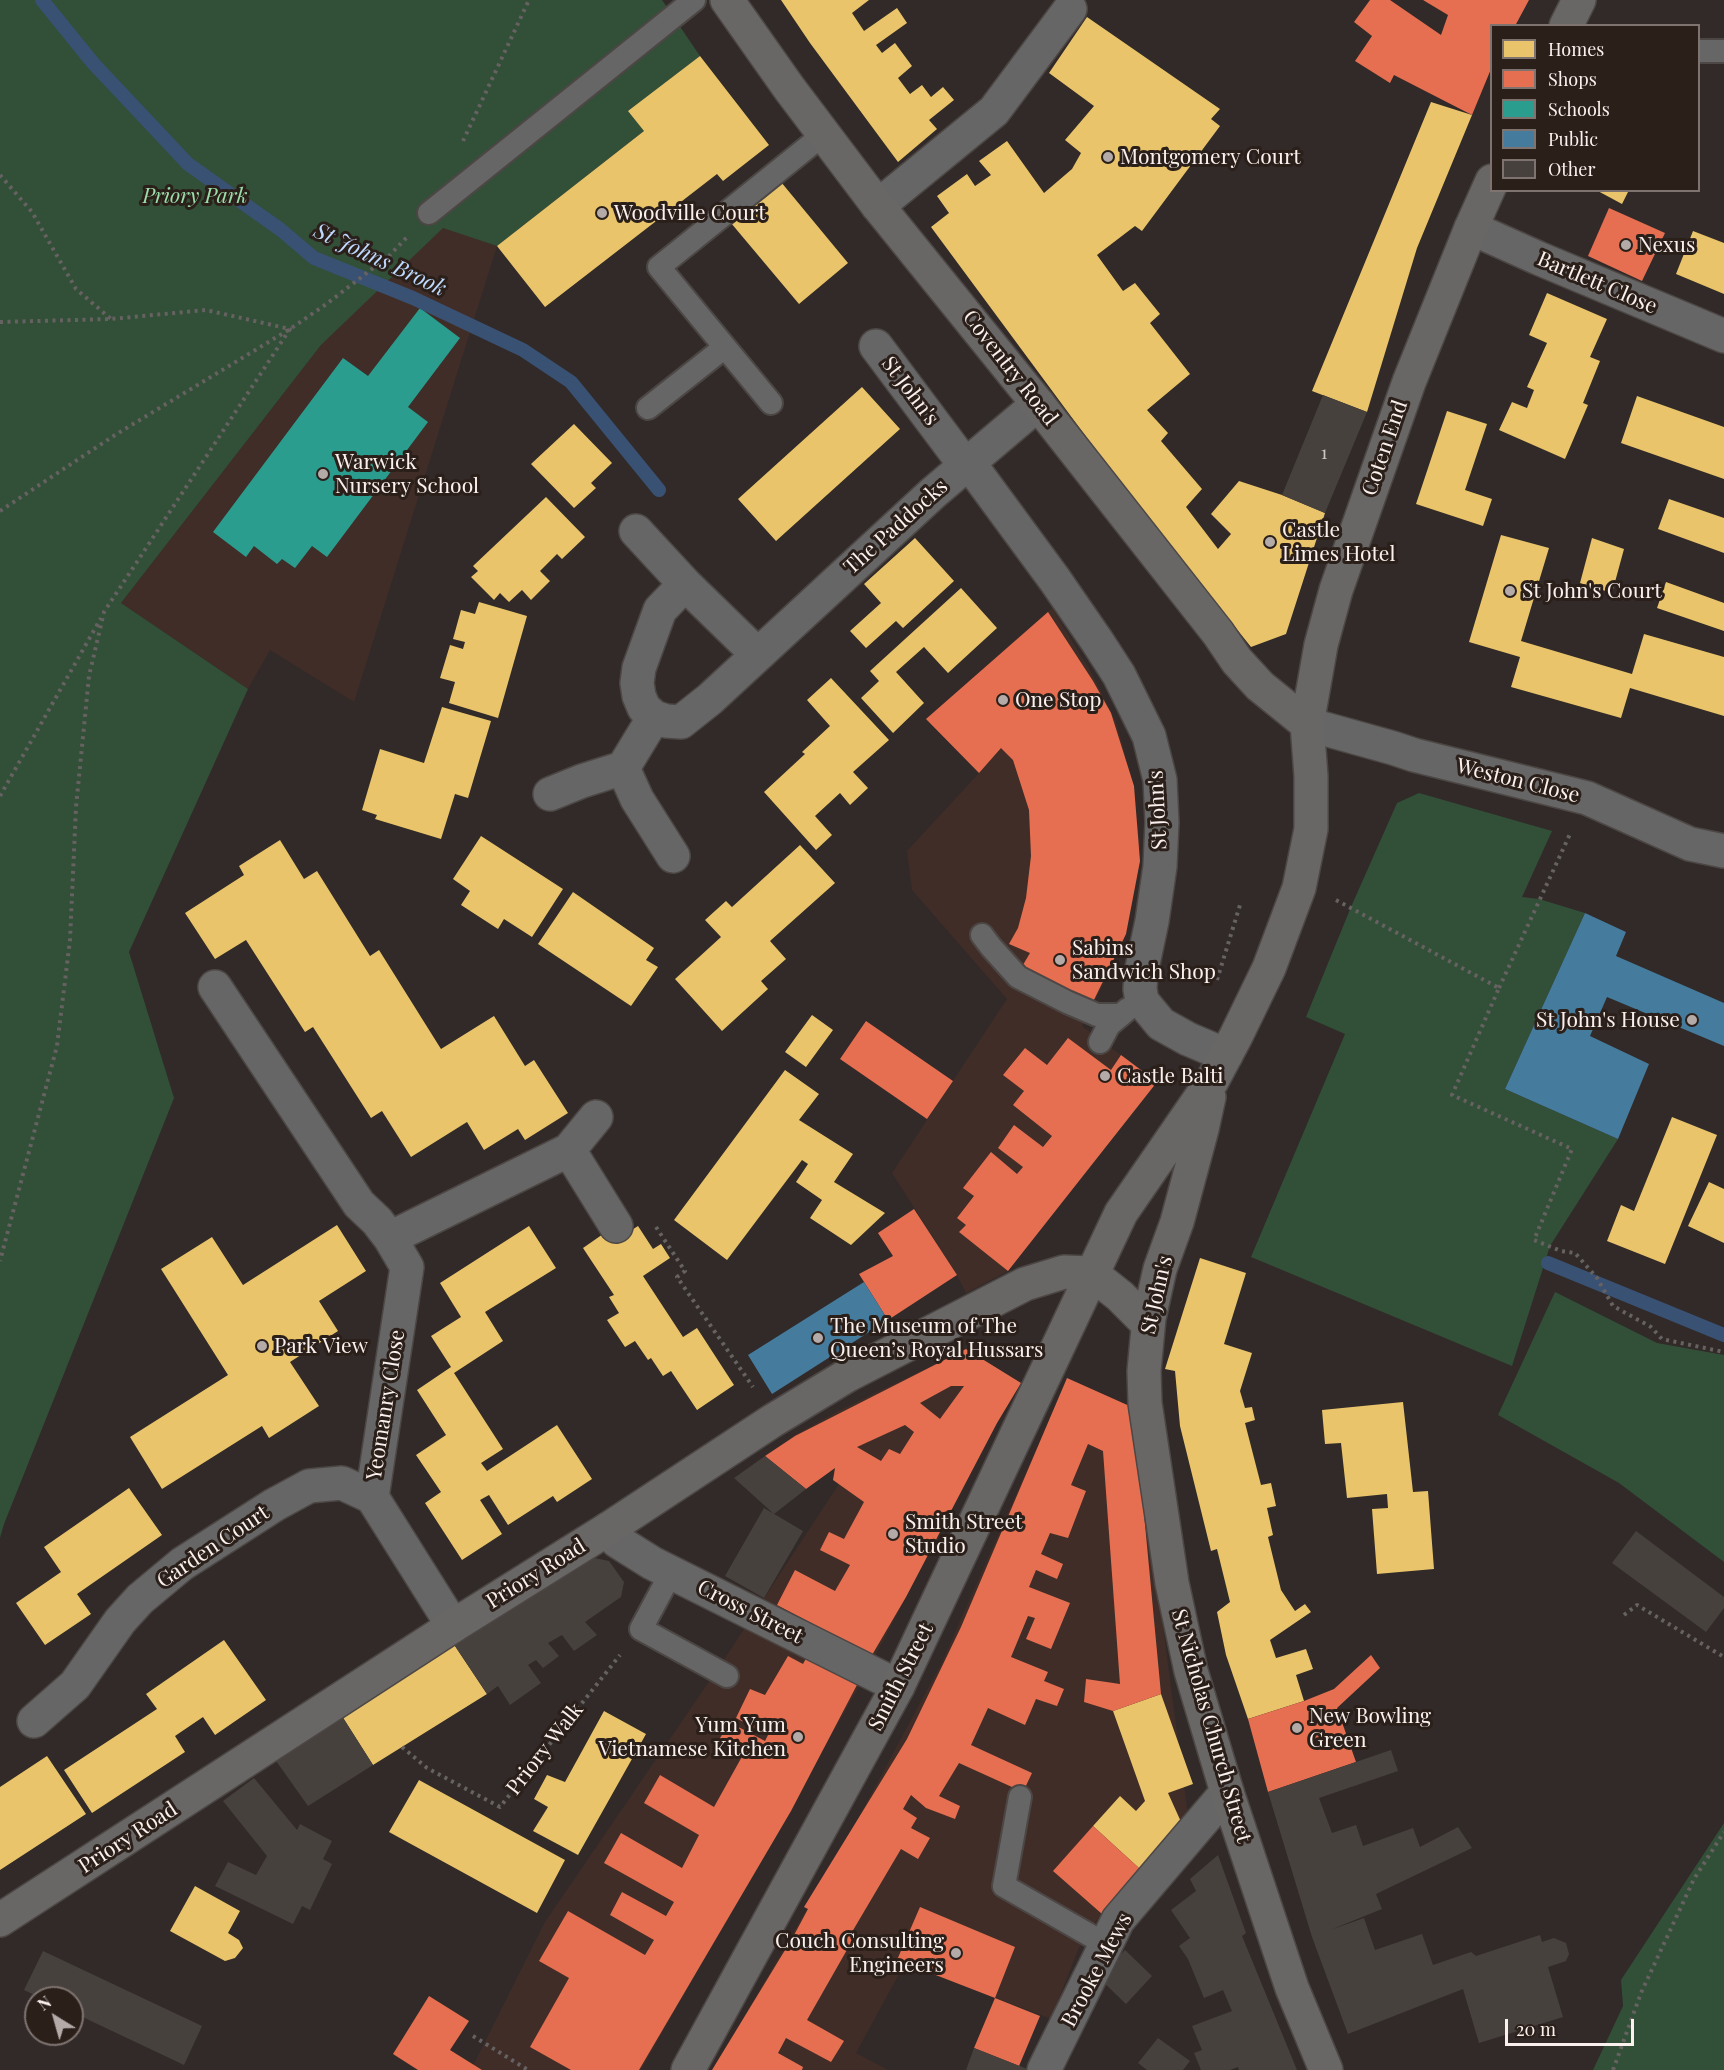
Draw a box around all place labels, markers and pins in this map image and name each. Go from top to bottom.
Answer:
place label: Montgomery Court [1120,144,1301,170]
marker: Montgomery Court [1101,150,1115,164]
place label: Woodville Court [614,200,766,226]
marker: Woodville Court [595,206,609,220]
place label: Nexus [1638,232,1695,258]
marker: Nexus [1619,238,1633,252]
place label: Warwick Nursery School [335,449,479,499]
marker: Warwick Nursery School [316,467,330,481]
place label: Castle Limes Hotel [1282,517,1395,567]
marker: Castle Limes Hotel [1263,535,1277,549]
place label: St John's Court [1522,578,1662,604]
marker: St John's Court [1503,584,1517,598]
place label: One Stop [1015,687,1101,713]
marker: One Stop [996,693,1010,707]
place label: Sabins Sandwich Shop [1072,935,1216,985]
marker: Sabins Sandwich Shop [1053,953,1067,967]
place label: St John's House [1536,1007,1680,1033]
marker: St John's House [1685,1013,1699,1027]
place label: Castle Balti [1117,1063,1224,1089]
marker: Castle Balti [1098,1069,1112,1083]
place label: The Museum of The Queen’s Royal Hussars [830,1313,1043,1363]
marker: The Museum of The Queen’s Royal Hussars [811,1331,825,1345]
place label: Park View [274,1333,368,1359]
marker: Park View [255,1339,269,1353]
place label: Smith Street Studio [905,1509,1023,1559]
marker: Smith Street Studio [886,1527,900,1541]
place label: New Bowling Green [1309,1703,1431,1753]
place label: Yum Yum Vietnamese Kitchen [599,1712,786,1762]
marker: New Bowling Green [1290,1721,1304,1735]
marker: Yum Yum Vietnamese Kitchen [791,1730,805,1744]
place label: Couch Consulting Engineers [775,1928,944,1978]
marker: Couch Consulting Engineers [949,1946,963,1960]

